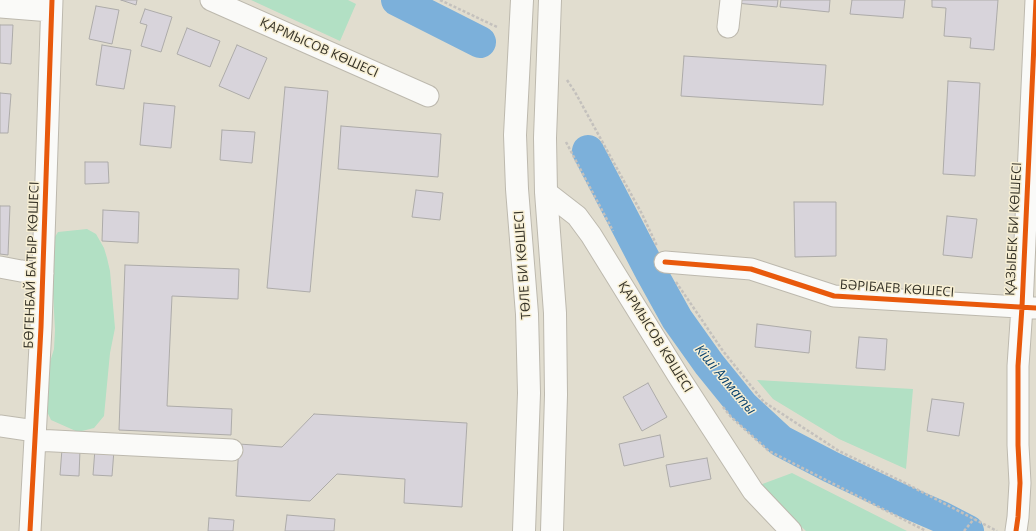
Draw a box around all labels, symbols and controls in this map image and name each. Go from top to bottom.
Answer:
street label: ҚАРМЫСОВ КӨШЕСІ [257,15,381,81]
street label: ҚАЗЫБЕК БИ КӨШЕСІ [1003,162,1025,296]
street label: БӨГЕНБАЙ БАТЫР КӨШЕСІ [21,181,43,349]
street label: ТӨЛЕ БИ КӨШЕСІ [511,210,535,320]
street label: БӘРІБАЕВ КӨШЕСІ [839,277,955,301]
street label: ҚАРМЫСОВ КӨШЕСІ [614,279,696,395]
water label: Кіші Алматы [691,342,759,418]

